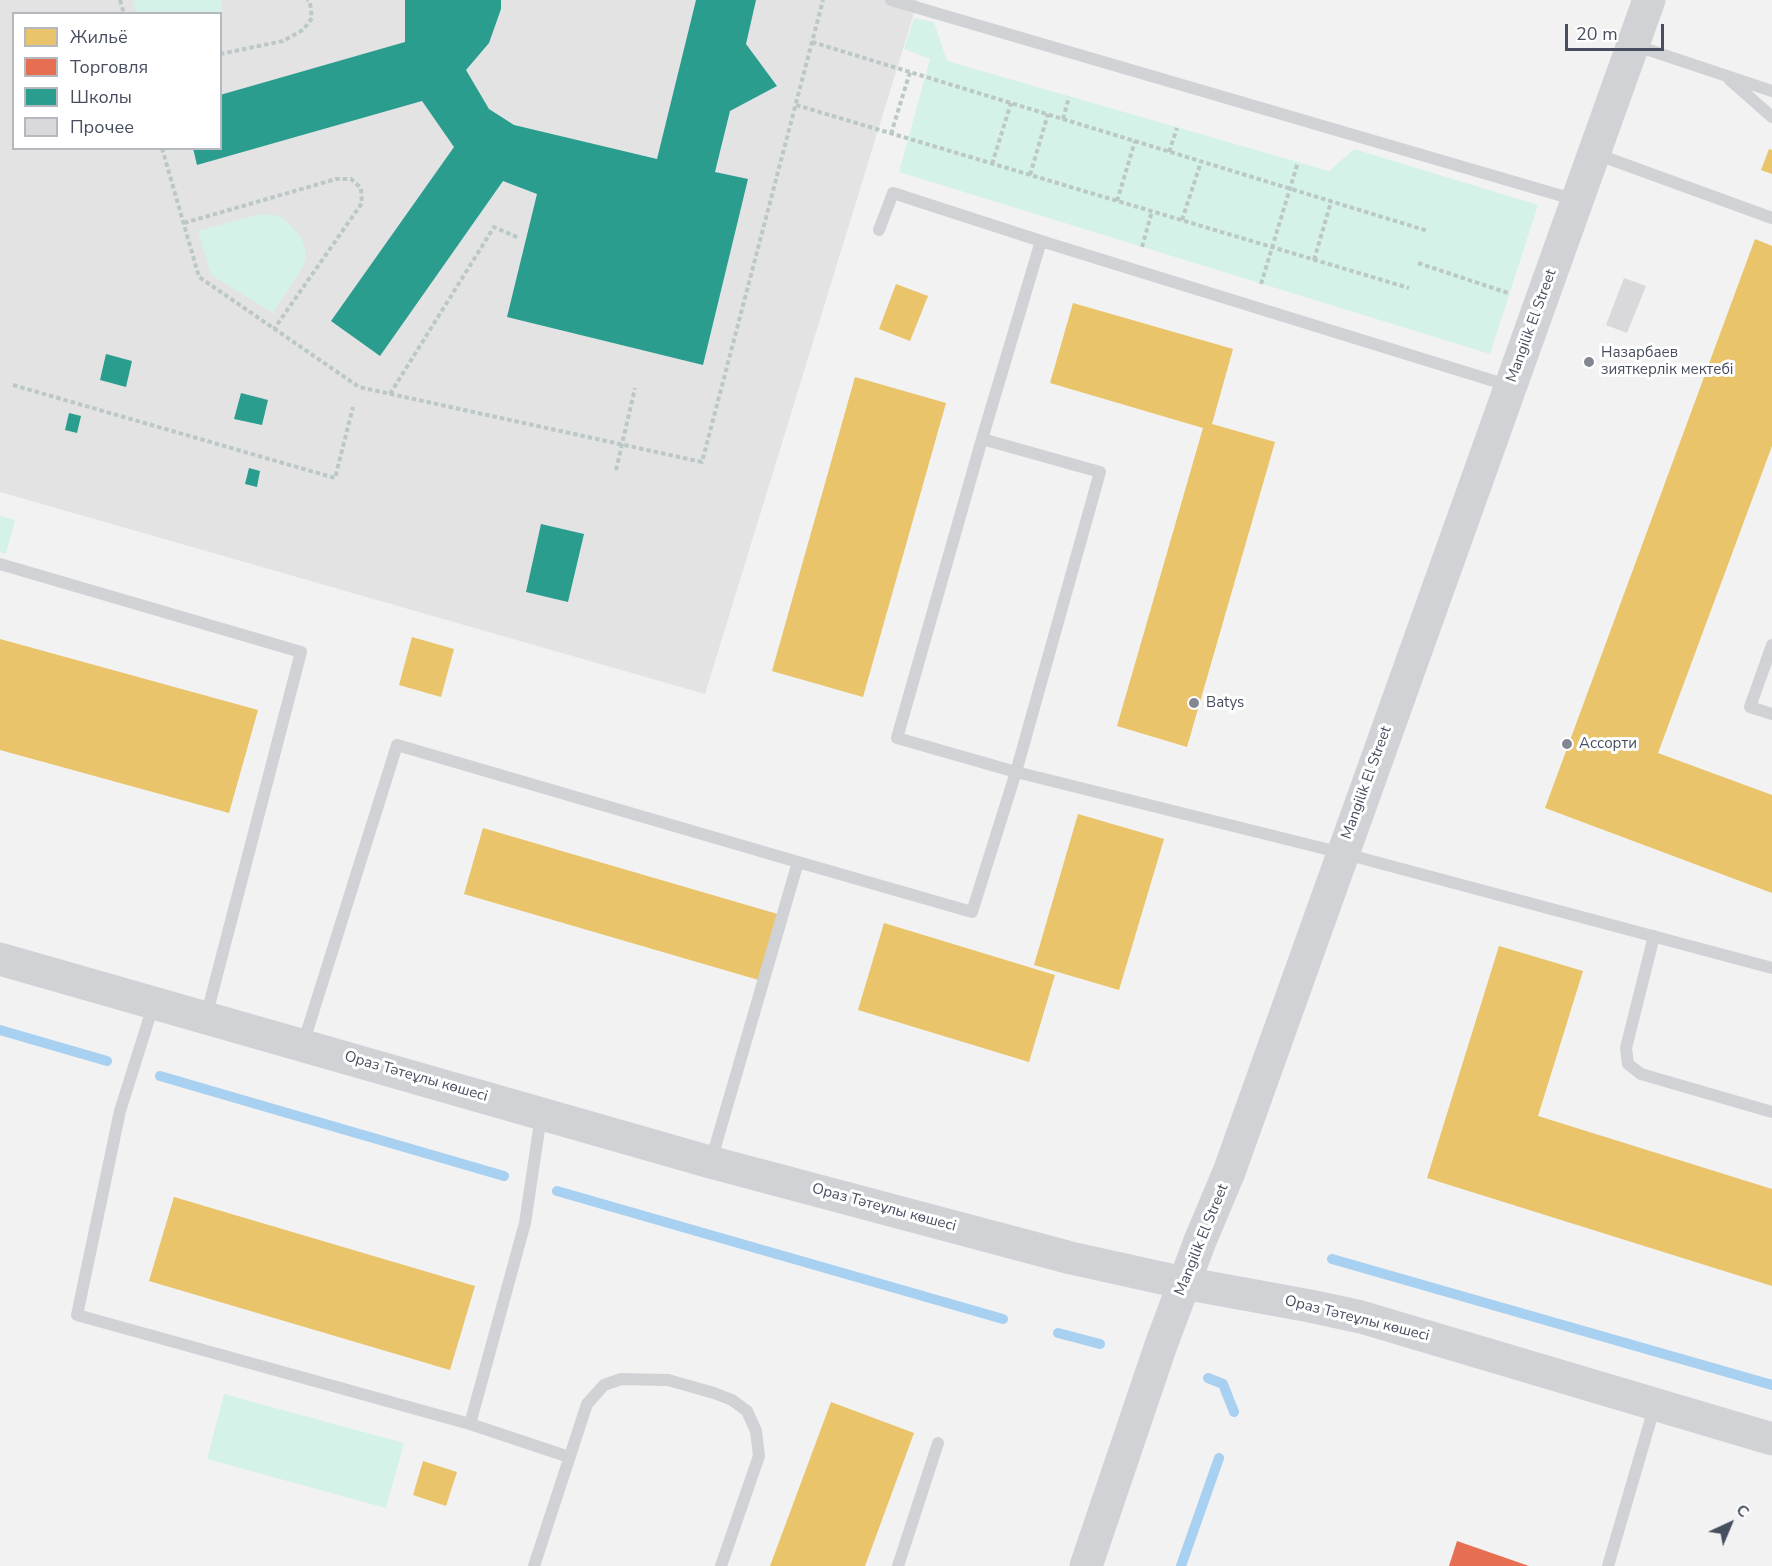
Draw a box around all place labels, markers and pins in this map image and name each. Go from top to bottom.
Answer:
place label: Назарбаев зияткерлік мектебі [1601,344,1733,379]
marker: Назарбаев зияткерлік мектебі [1582,355,1596,369]
place label: Batys [1206,694,1244,712]
marker: Batys [1187,696,1201,710]
place label: Ассорти [1579,735,1637,753]
marker: Ассорти [1560,737,1574,751]

